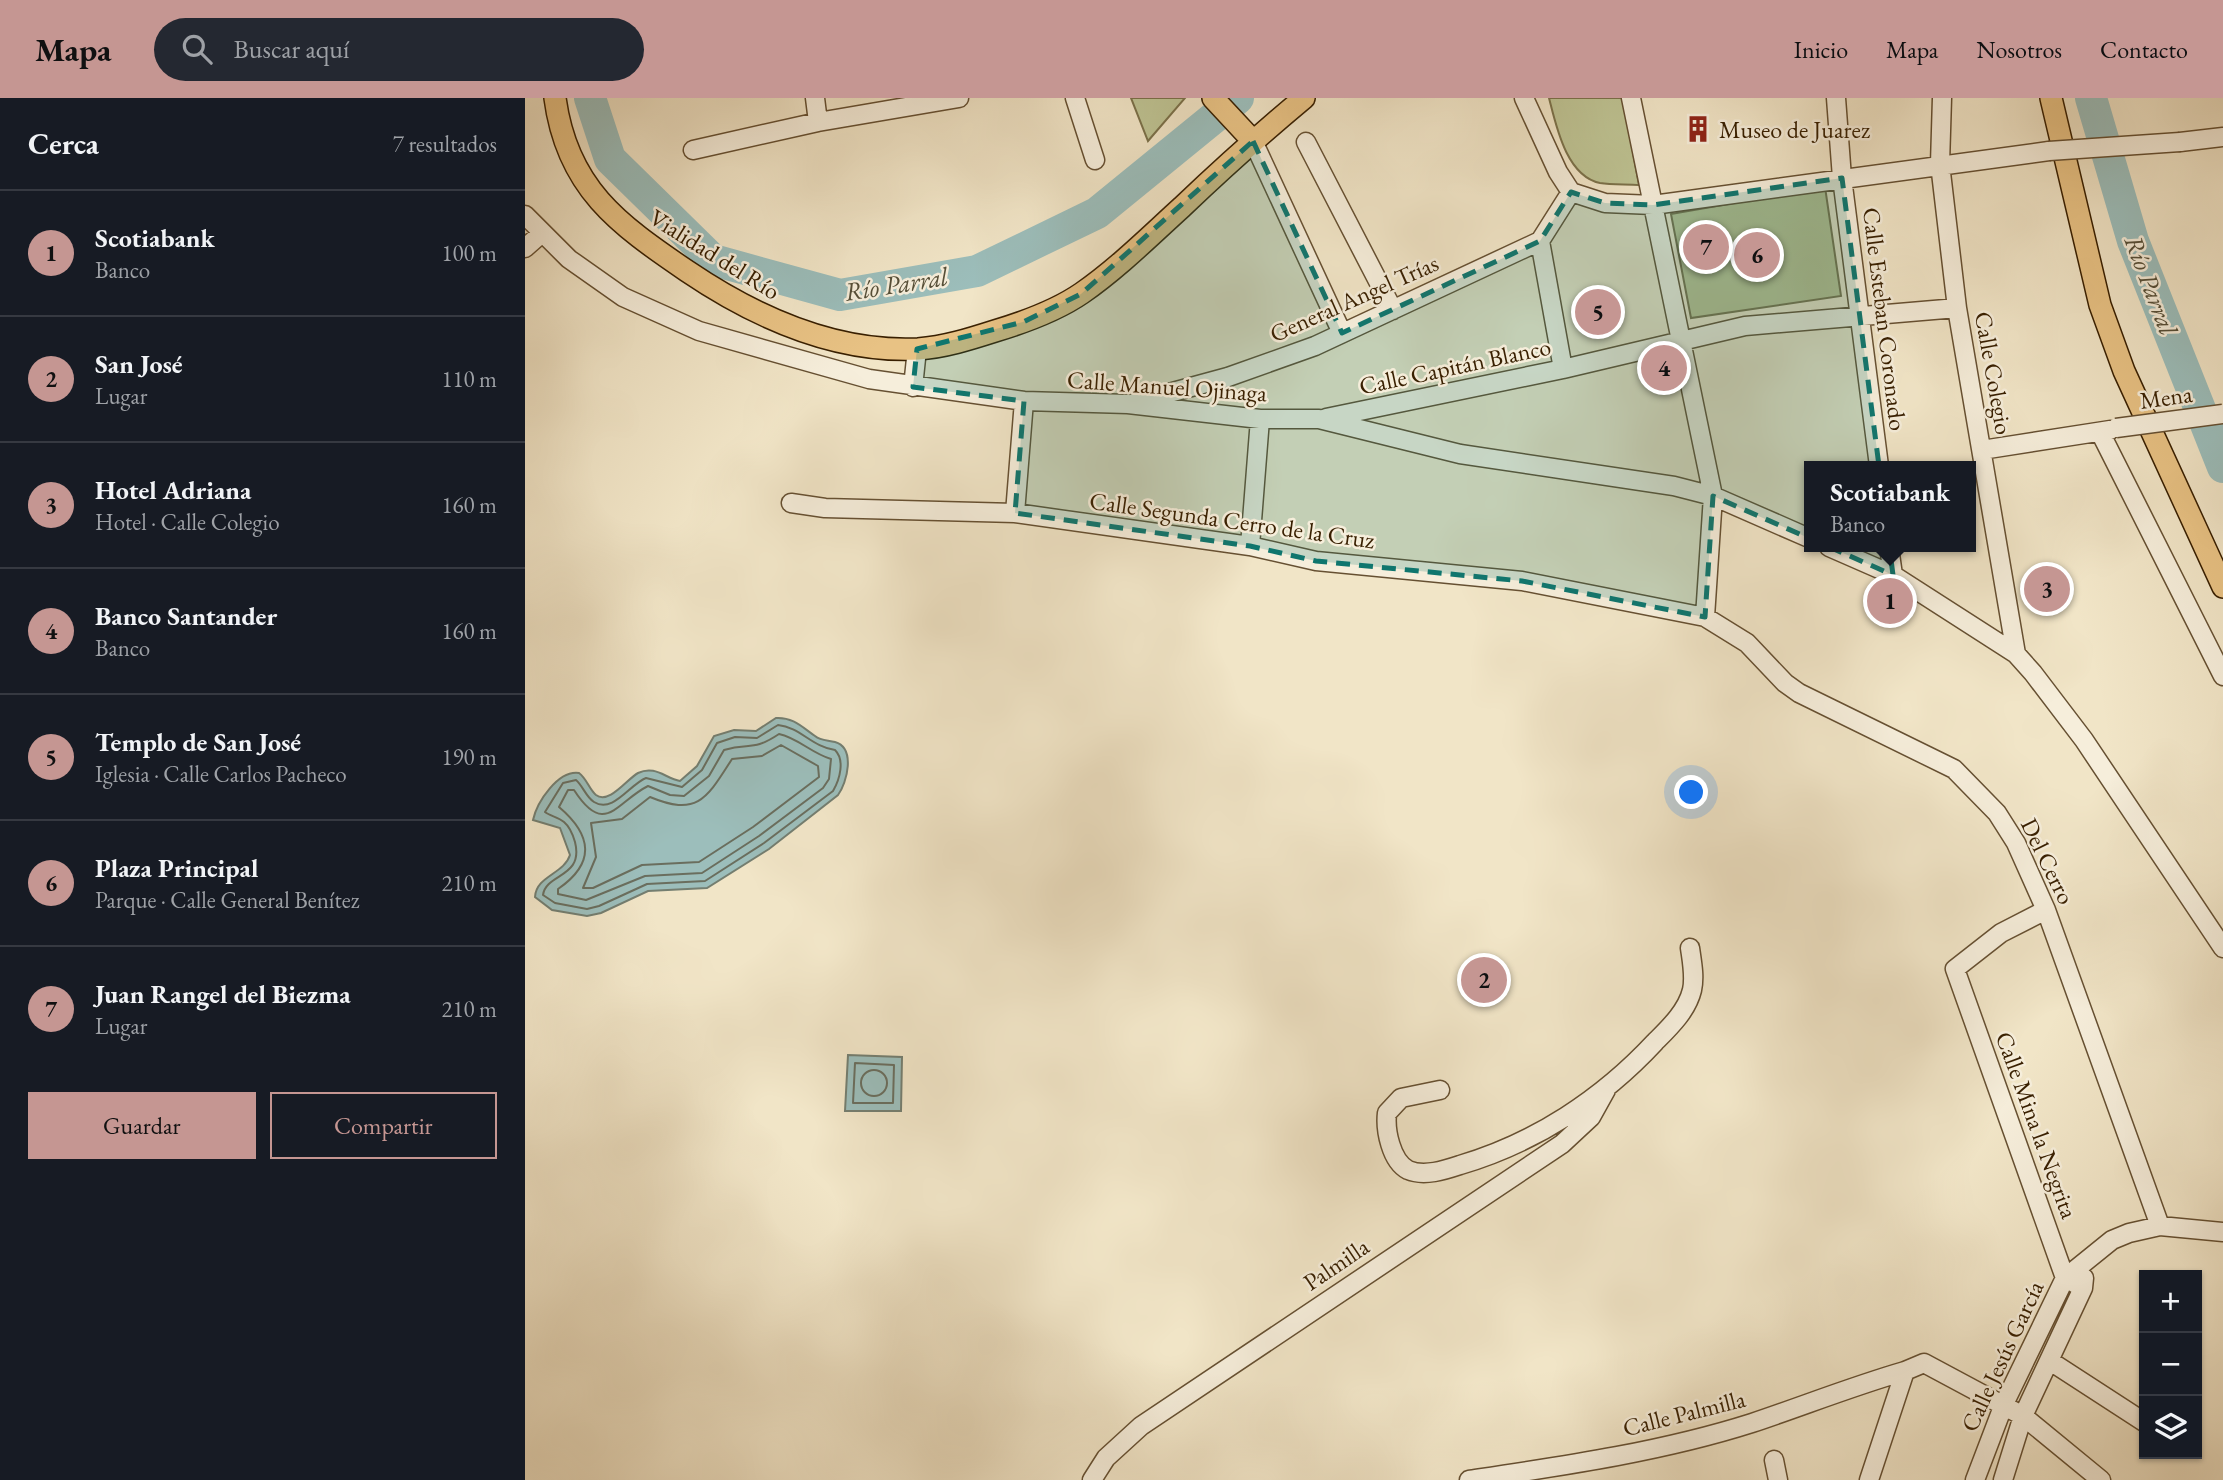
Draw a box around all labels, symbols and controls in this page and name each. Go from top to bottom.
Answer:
search box [154,18,644,81]
text: Mapa [35,28,112,71]
icon: search [178,30,216,68]
text: Buscar aquí [234,32,349,66]
text: Inicio [1794,34,1848,65]
text: Mapa [1886,34,1938,65]
text: Nosotros [1976,34,2062,65]
text: Contacto [2100,34,2188,65]
building icon: Museo de Juarez [1683,114,1713,144]
place label: Museo de Juarez [1719,114,1870,145]
text: Cerca [28,124,99,163]
text: 7 resultados [393,129,497,159]
street label: Vialidad del Río [644,202,786,307]
street label: Calle Esteban Coronado [1856,206,1914,432]
text: Scotiabank [95,221,215,255]
pin: 7 [1683,221,1729,273]
pin: 6 [1734,229,1780,281]
water label: Río Parral [2116,230,2186,340]
text: 1 [45,238,57,268]
text: 100 m [441,238,497,268]
street label: General Angel Trías [1265,247,1443,349]
text: Banco [95,255,150,285]
water label: Río Parral [842,259,951,309]
pin: 5 [1575,286,1621,338]
street label: Calle Colegio [1968,309,2020,437]
street label: Calle Capitán Blanco [1356,331,1554,401]
pin: 4 [1641,342,1687,394]
text: San José [95,347,183,381]
text: 2 [45,364,57,394]
text: 110 m [441,364,497,394]
street label: Calle Manuel Ojinaga [1066,364,1268,408]
street label: Mena [2138,378,2195,416]
text: Lugar [95,381,147,411]
popup [1804,461,1976,552]
text: Hotel Adriana [95,473,251,507]
text: Scotiabank [1830,475,1950,509]
street label: Calle Segunda Cerro de la Cruz [1088,485,1376,555]
text: 3 [45,490,57,520]
text: 160 m [441,490,497,520]
text: Hotel · Calle Colegio [95,507,280,537]
text: Banco [1830,509,1885,539]
pin: 3 [2024,563,2070,615]
pin: 1 [1867,575,1913,627]
text: Banco Santander [95,599,277,633]
text: 4 [45,616,57,646]
text: 160 m [441,616,497,646]
text: Banco [95,633,150,663]
text: Templo de San José [95,725,301,759]
text: 5 [45,742,57,772]
text: 190 m [441,742,497,772]
text: Iglesia · Calle Carlos Pacheco [95,759,347,789]
your location [1674,775,1708,809]
street label: Del Cerro [2014,813,2082,909]
text: Plaza Principal [95,851,258,885]
text: 6 [45,868,57,898]
text: 210 m [441,868,497,898]
text: Parque · Calle General Benítez [95,885,359,915]
pin: 2 [1461,954,1507,1006]
text: Juan Rangel del Biezma [95,977,351,1011]
text: 7 [45,994,57,1024]
text: 210 m [441,994,497,1024]
text: Lugar [95,1011,147,1041]
street label: Calle Mina la Negrita [1989,1027,2085,1223]
button: Guardar [28,1092,256,1159]
button: Compartir [270,1092,497,1159]
street label: Palmilla [1297,1230,1375,1297]
map controls [2139,1270,2202,1459]
button: + [2139,1270,2202,1333]
street label: Calle Jesús García [1953,1275,2051,1436]
button: − [2139,1333,2202,1396]
street label: Calle Palmilla [1619,1383,1749,1443]
button: layers [2139,1396,2202,1459]

